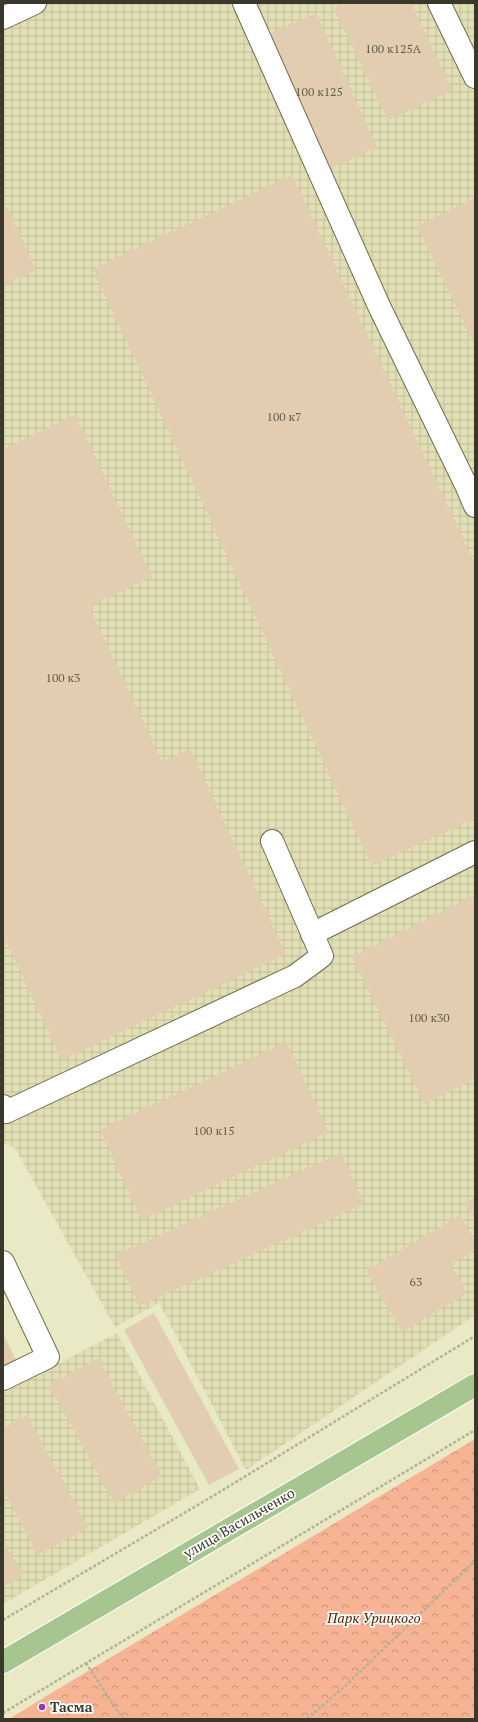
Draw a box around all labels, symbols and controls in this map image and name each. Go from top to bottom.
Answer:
house number: 100 к125А [365,41,422,56]
house number: 100 к125 [295,84,343,99]
house number: 100 к7 [267,409,302,424]
house number: 100 к3 [46,670,81,685]
house number: 100 к30 [408,1010,450,1025]
house number: 100 к15 [193,1123,235,1138]
house number: 63 [410,1274,422,1289]
street label: улица Васильченко [179,1483,298,1563]
park label: Парк Урицкого [326,1608,421,1627]
place label: Тасма [50,1697,93,1716]
marker: Тасма [37,1702,47,1712]

